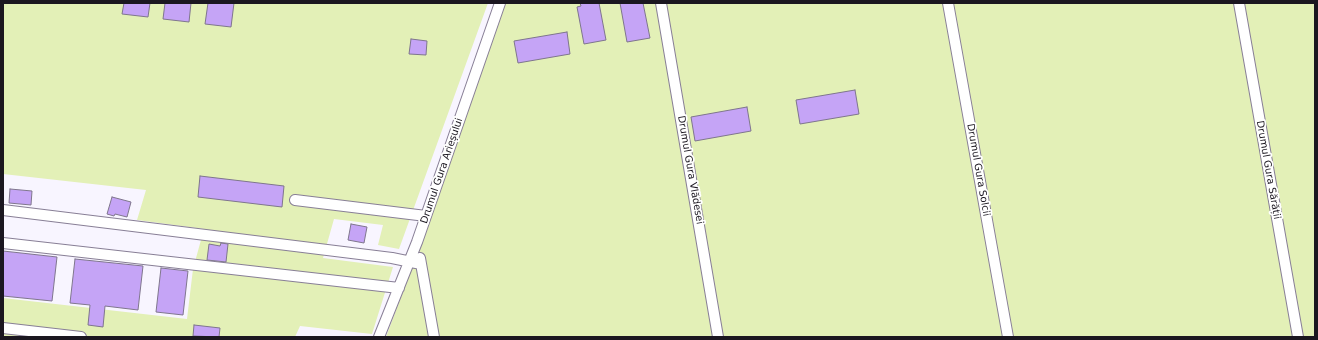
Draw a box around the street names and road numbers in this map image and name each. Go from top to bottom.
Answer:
street label: Drumul Gura Vlădesei [675,115,705,225]
street label: Drumul Gura Arieșului [418,117,466,225]
street label: Drumul Gura Sărății [1253,120,1283,220]
street label: Drumul Gura Solcii [964,123,992,217]

